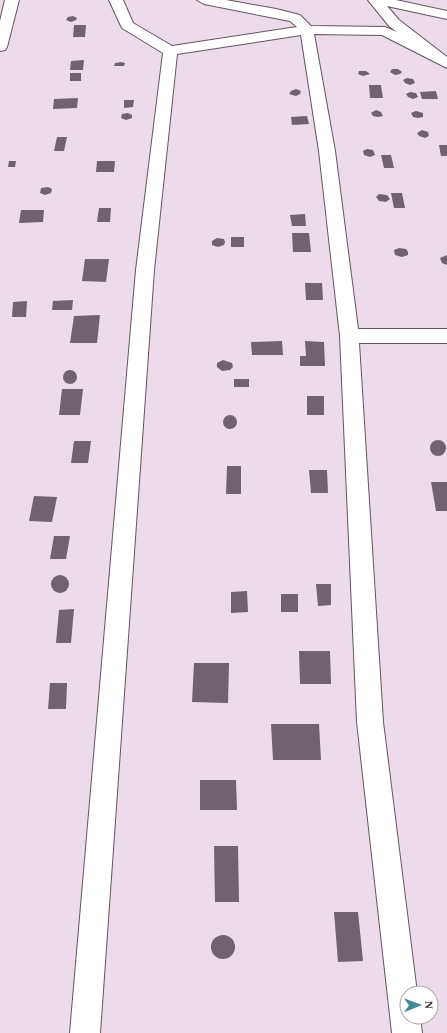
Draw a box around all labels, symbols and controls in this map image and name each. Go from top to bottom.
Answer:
north arrow [399,985,439,1025]
text: N [423,1001,435,1009]

